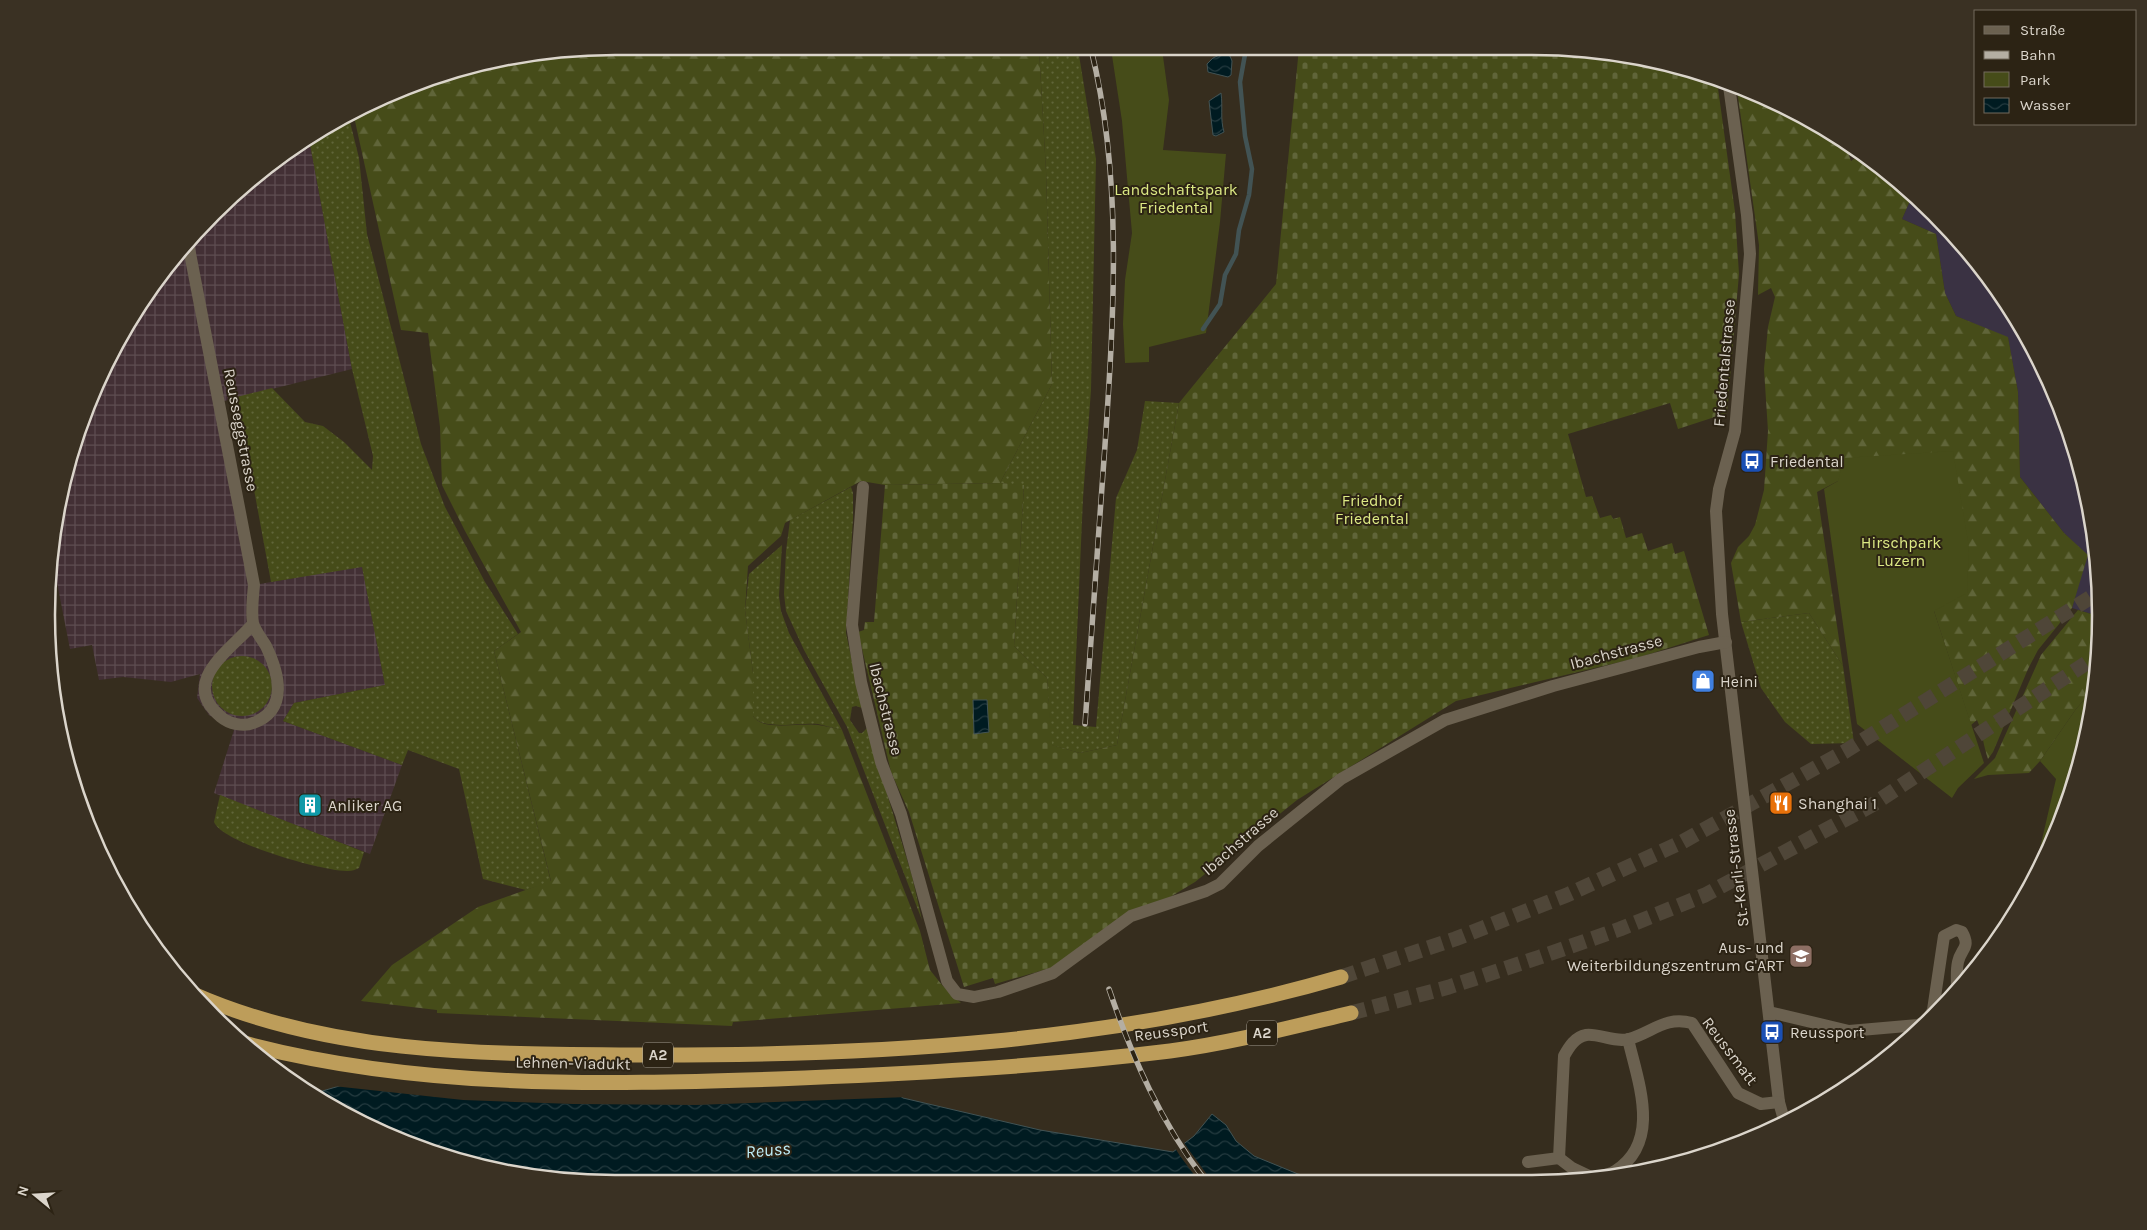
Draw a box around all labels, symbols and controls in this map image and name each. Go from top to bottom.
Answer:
legend [1974,10,2137,125]
text: Straße [2020,21,2065,39]
text: Bahn [2020,46,2056,64]
text: Park [2020,71,2050,89]
text: Wasser [2020,96,2071,114]
park label: Landschaftspark Friedental [1114,180,1238,217]
street label: Friedentalstrasse [1709,298,1739,428]
street label: Reusseggstrasse [220,367,262,493]
bus stop icon: Friedental [1739,448,1765,474]
place label: Friedental [1770,452,1844,471]
park label: Friedhof Friedental [1335,491,1409,528]
park label: Hirschpark Luzern [1861,533,1941,570]
street label: Ibachstrasse [1568,631,1664,673]
street label: Ibachstrasse [865,661,907,757]
shop icon: Heini [1690,668,1716,694]
place label: Heini [1720,672,1758,691]
restaurant icon: Shanghai 1 [1768,790,1794,816]
building icon: Anliker AG [297,792,323,818]
place label: Shanghai 1 [1798,794,1877,813]
place label: Anliker AG [328,796,402,815]
street label: Ibachstrasse [1198,803,1282,879]
street label: St.-Karli-Strasse [1719,808,1753,928]
place label: Aus- und Weiterbildungszentrum G'ART [1567,938,1784,975]
school or university icon: Aus- und Weiterbildungszentrum G'ART [1788,943,1814,969]
street label: Reussmatt [1698,1013,1762,1089]
street label: Reussport [1133,1016,1209,1046]
bus stop icon: Reussport [1759,1019,1785,1045]
road number: A2 [1247,1020,1277,1046]
place label: Reussport [1790,1023,1864,1042]
road number: A2 [643,1042,673,1068]
street label: Lehnen-Viadukt [515,1052,631,1074]
water label: Reuss [745,1137,791,1163]
north arrow [10,1170,60,1220]
text: N [13,1184,33,1199]

